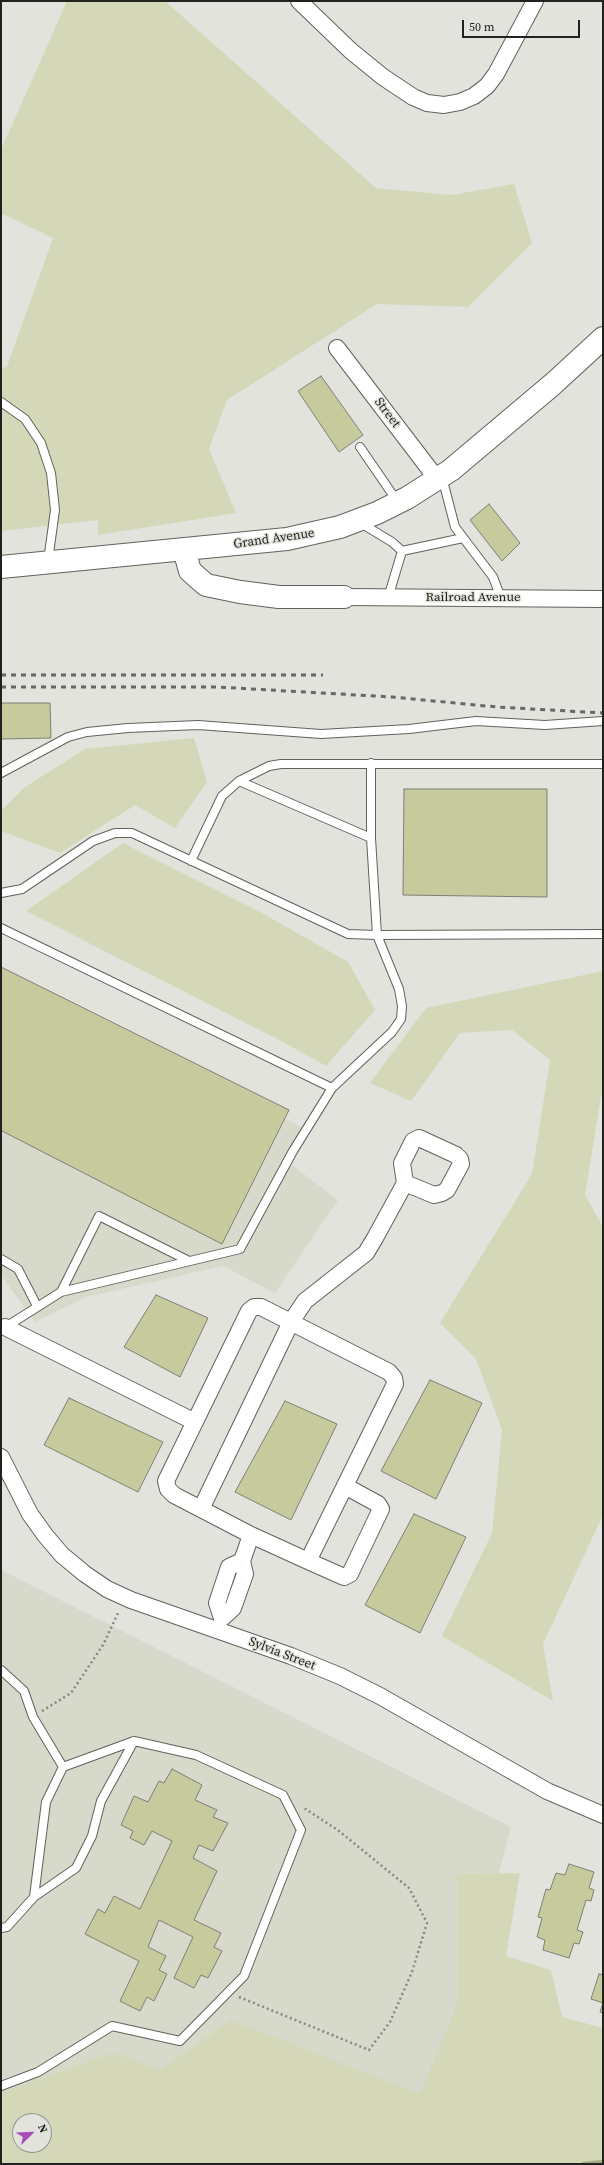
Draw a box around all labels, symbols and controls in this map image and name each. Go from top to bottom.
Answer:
scale bar [464,12,582,38]
text: 50 m [469,19,495,35]
street label: Street [371,395,403,431]
street label: Grand Avenue [232,526,316,552]
street label: Railroad Avenue [425,590,521,606]
street label: Sylvia Street [246,1634,318,1674]
north arrow [12,2113,52,2153]
text: N [34,2122,51,2135]

